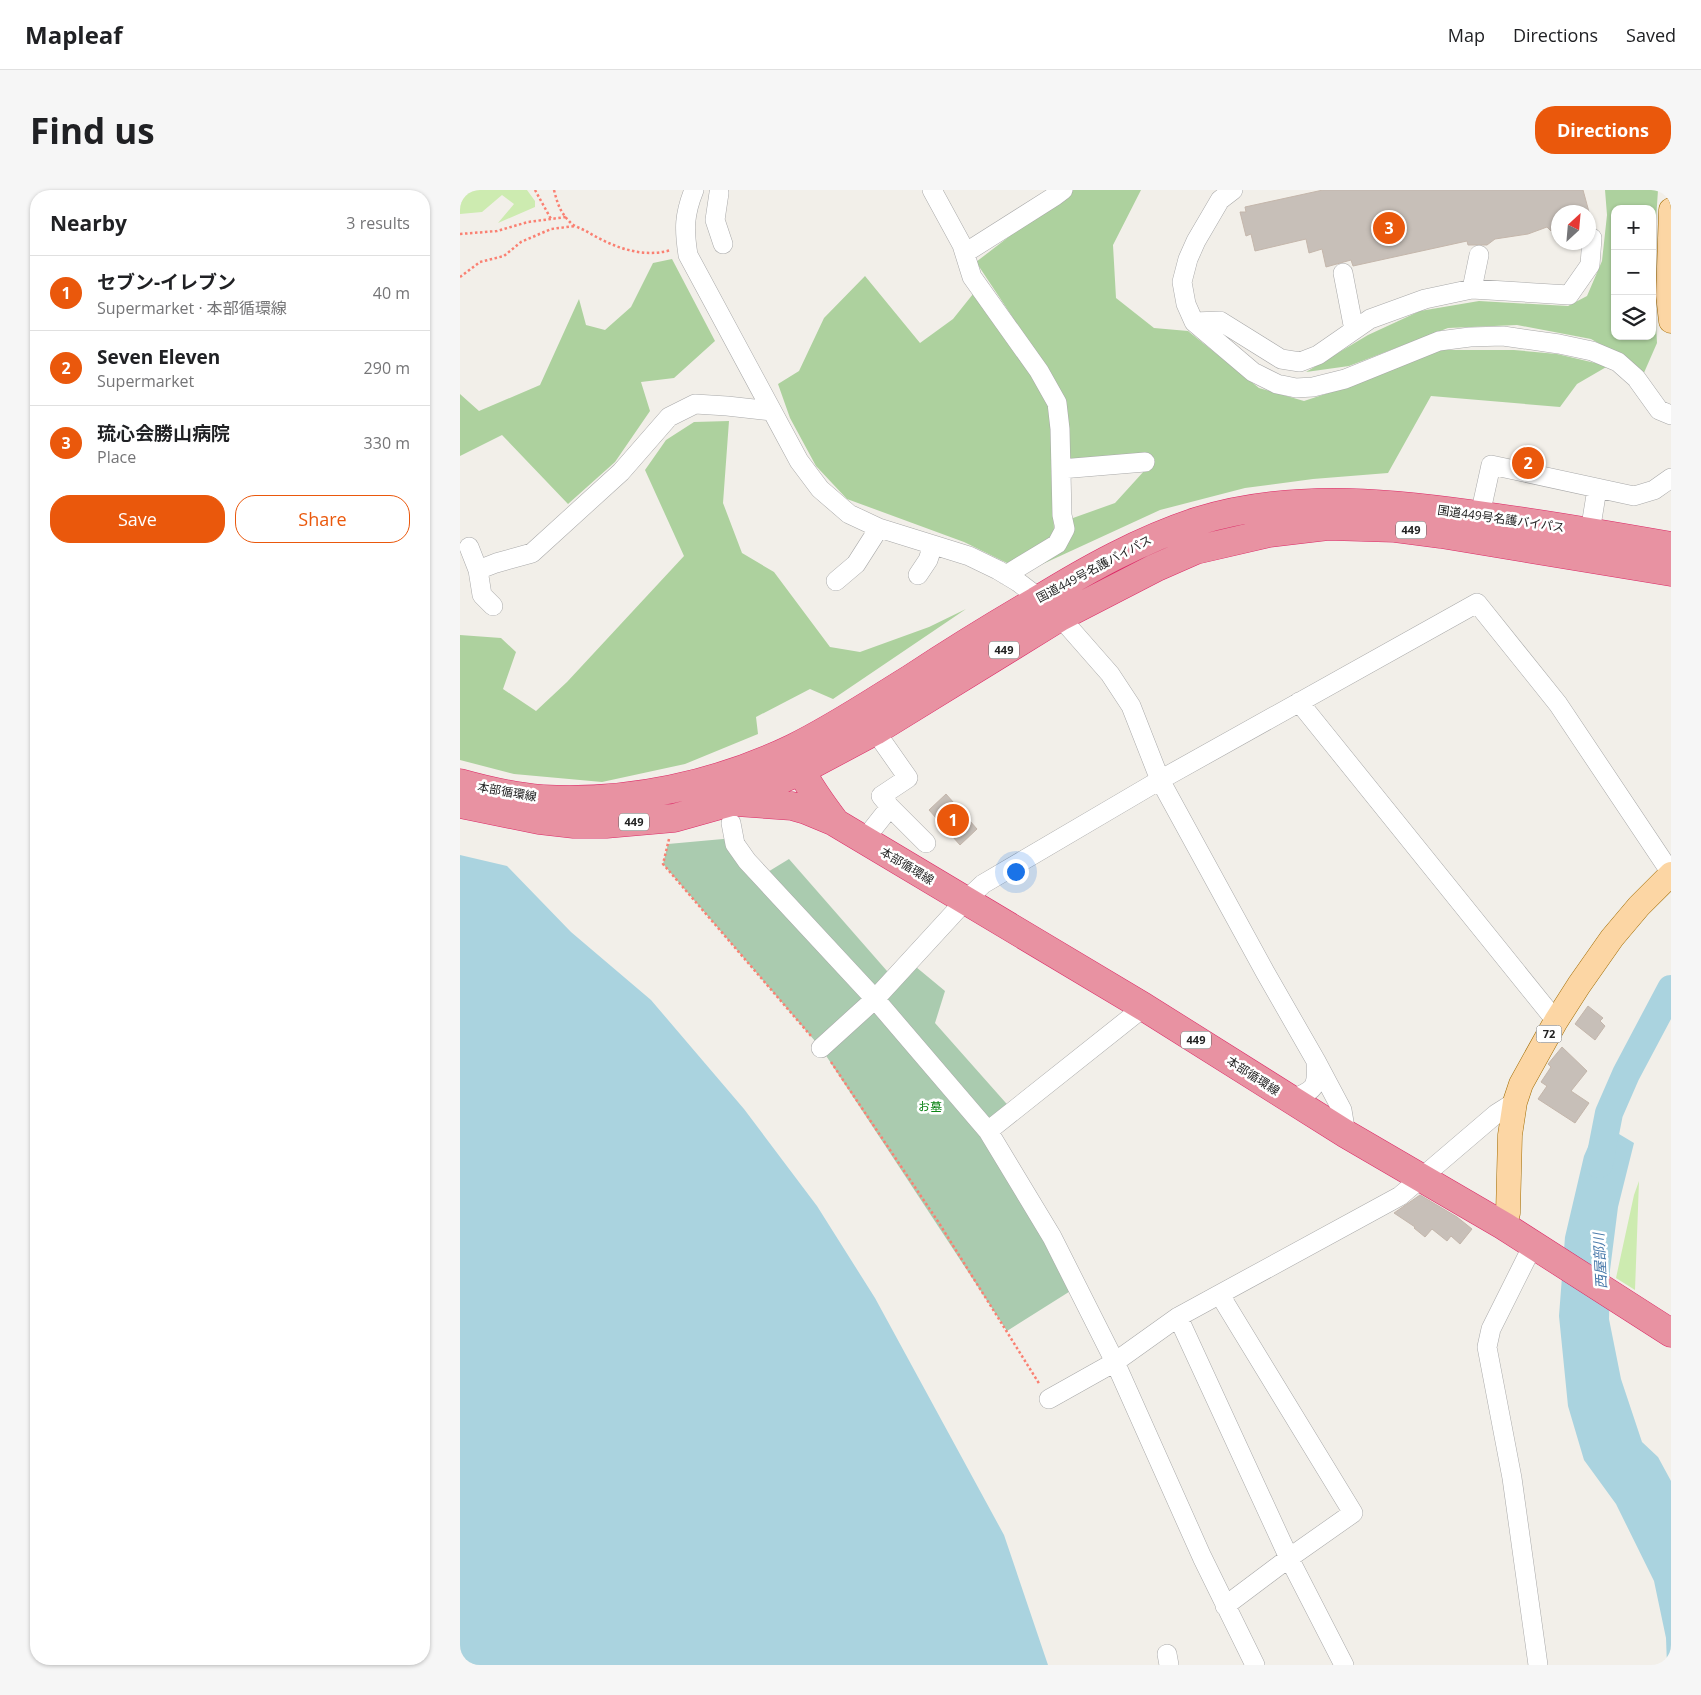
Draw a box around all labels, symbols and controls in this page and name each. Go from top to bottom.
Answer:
text: Mapleaf [25,18,123,51]
text: Map [1448,23,1485,47]
text: Directions [1513,23,1598,47]
text: Saved [1626,23,1676,47]
button: Directions [1535,106,1671,154]
text: Find us [30,107,155,154]
north arrow [1551,205,1596,250]
map controls [1611,205,1656,340]
button: + [1611,205,1656,250]
text: Nearby [50,209,127,237]
pin: 3 [1373,209,1405,247]
text: 3 results [346,212,410,234]
button: − [1611,250,1656,295]
text: セブン-イレブン [97,269,236,295]
text: 1 [61,282,71,304]
text: 40 m [373,282,410,304]
button: layers [1611,295,1656,340]
text: Supermarket · 本部循環線 [97,297,287,319]
text: Seven Eleven [97,344,220,370]
text: 2 [61,357,71,379]
text: 290 m [364,357,410,379]
text: Supermarket [97,370,194,392]
text: 琉心会勝山病院 [97,420,230,446]
text: 3 [61,432,71,454]
text: 330 m [364,432,410,454]
pin: 2 [1512,444,1544,482]
text: Place [97,446,136,468]
button: Save [50,495,225,543]
button: Share [235,495,410,543]
street label: 国道449号名護バイパス [1436,501,1566,536]
road number: 449 [1396,522,1426,538]
street label: 国道449号名護バイパス [1033,531,1154,606]
road number: 449 [989,642,1019,658]
street label: 本部循環線 [476,778,538,805]
pin: 1 [937,801,969,839]
road number: 449 [619,814,649,830]
street label: 本部循環線 [877,843,937,888]
your location [1003,859,1029,885]
road number: 72 [1536,1026,1562,1042]
road number: 449 [1181,1032,1211,1048]
street label: 本部循環線 [1223,1052,1283,1099]
park label: お墓 [918,1098,942,1115]
water label: 西屋部川 [1588,1231,1610,1289]

